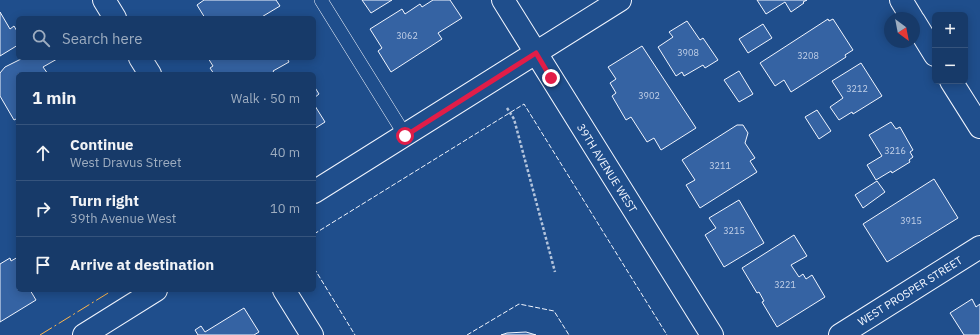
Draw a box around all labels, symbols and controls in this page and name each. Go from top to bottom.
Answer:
north arrow [884,12,920,48]
map controls [932,12,968,84]
button: + [932,12,968,48]
search box [16,16,316,60]
icon: search [30,27,52,49]
text: Search here [62,29,142,48]
house number: 3062 [396,30,418,41]
house number: 3908 [677,47,699,58]
button: − [932,48,968,84]
house number: 3208 [797,50,819,61]
route end [542,69,560,87]
house number: 3212 [846,83,868,94]
text: 1 min [32,87,76,109]
text: Walk · 50 m [231,90,300,107]
house number: 3902 [638,90,660,101]
street label: 39TH AVENUE WEST [574,121,640,216]
route start [396,127,414,145]
text: Continue [70,135,134,154]
icon: ahead [32,142,54,164]
text: 40 m [270,144,300,161]
house number: 3216 [884,145,906,156]
text: West Dravus Street [70,154,182,171]
house number: 3211 [709,160,731,171]
text: Turn right [70,191,139,210]
icon: right [32,198,54,220]
text: 10 m [270,200,300,217]
text: 39th Avenue West [70,210,176,227]
house number: 3915 [900,215,922,226]
house number: 3215 [723,225,745,236]
street label: WEST PROSPER STREET [855,253,965,329]
icon: arrive [32,254,54,276]
text: Arrive at destination [70,255,214,274]
house number: 3221 [774,279,796,290]

